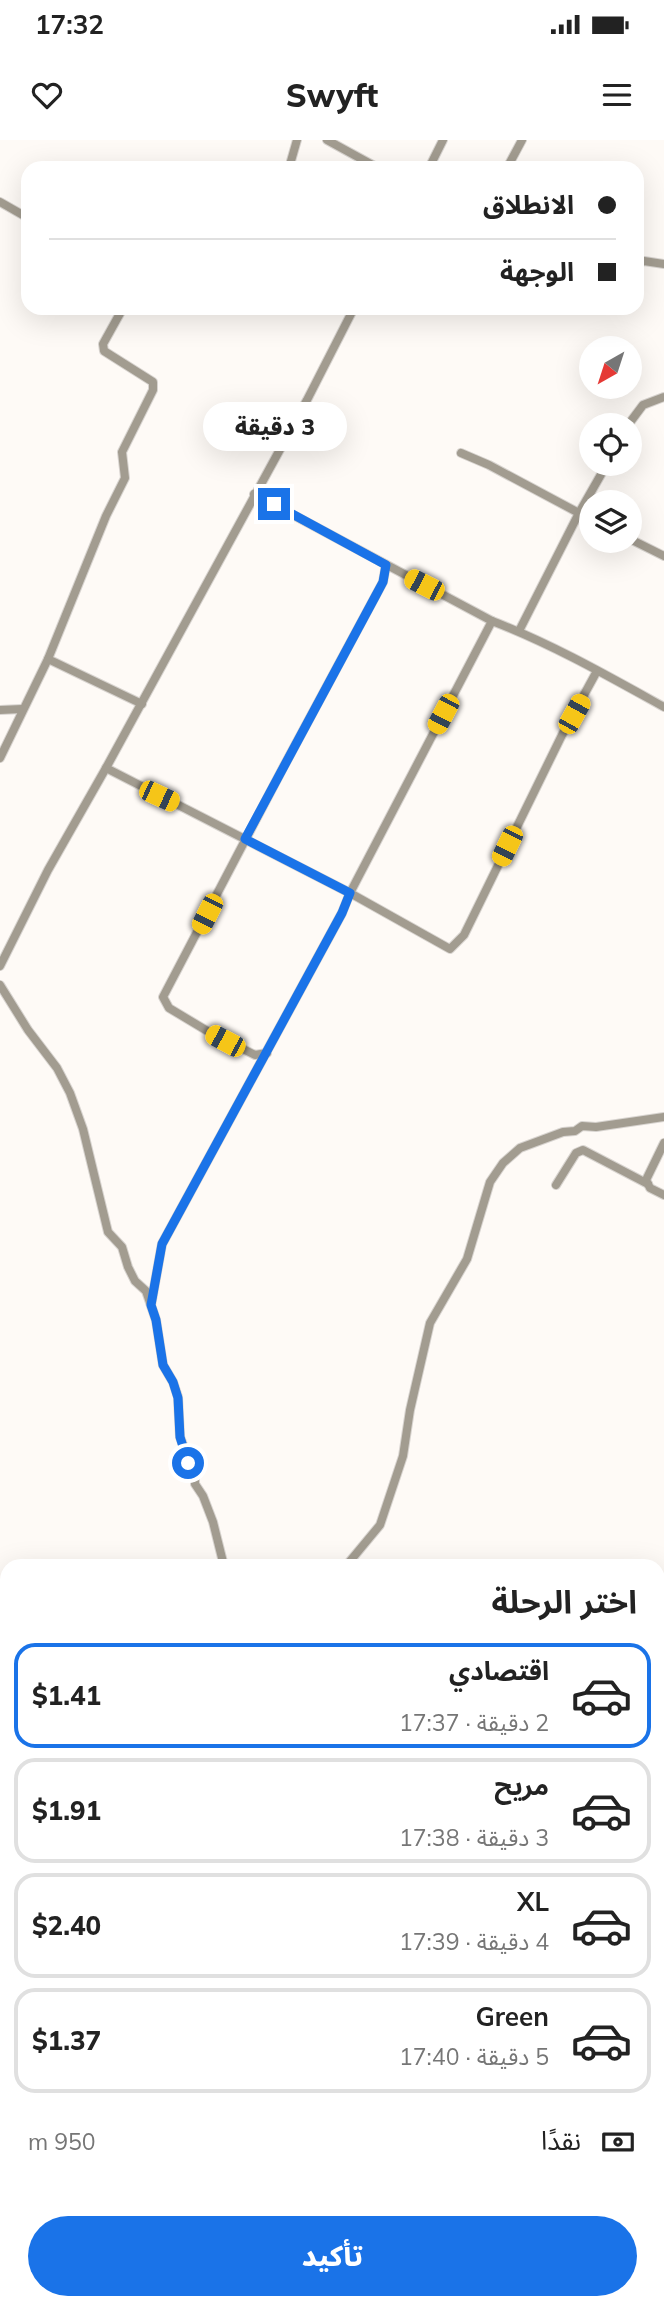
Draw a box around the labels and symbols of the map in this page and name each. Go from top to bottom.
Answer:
north arrow [579,336,642,399]
callout: 3 دقيقة [202,402,346,452]
route end [258,488,290,520]
car [401,566,448,604]
car [424,691,463,737]
car [555,691,594,737]
car [136,778,183,814]
car [489,823,526,869]
car [189,891,226,937]
car [202,1022,249,1060]
route start [172,1447,204,1479]

